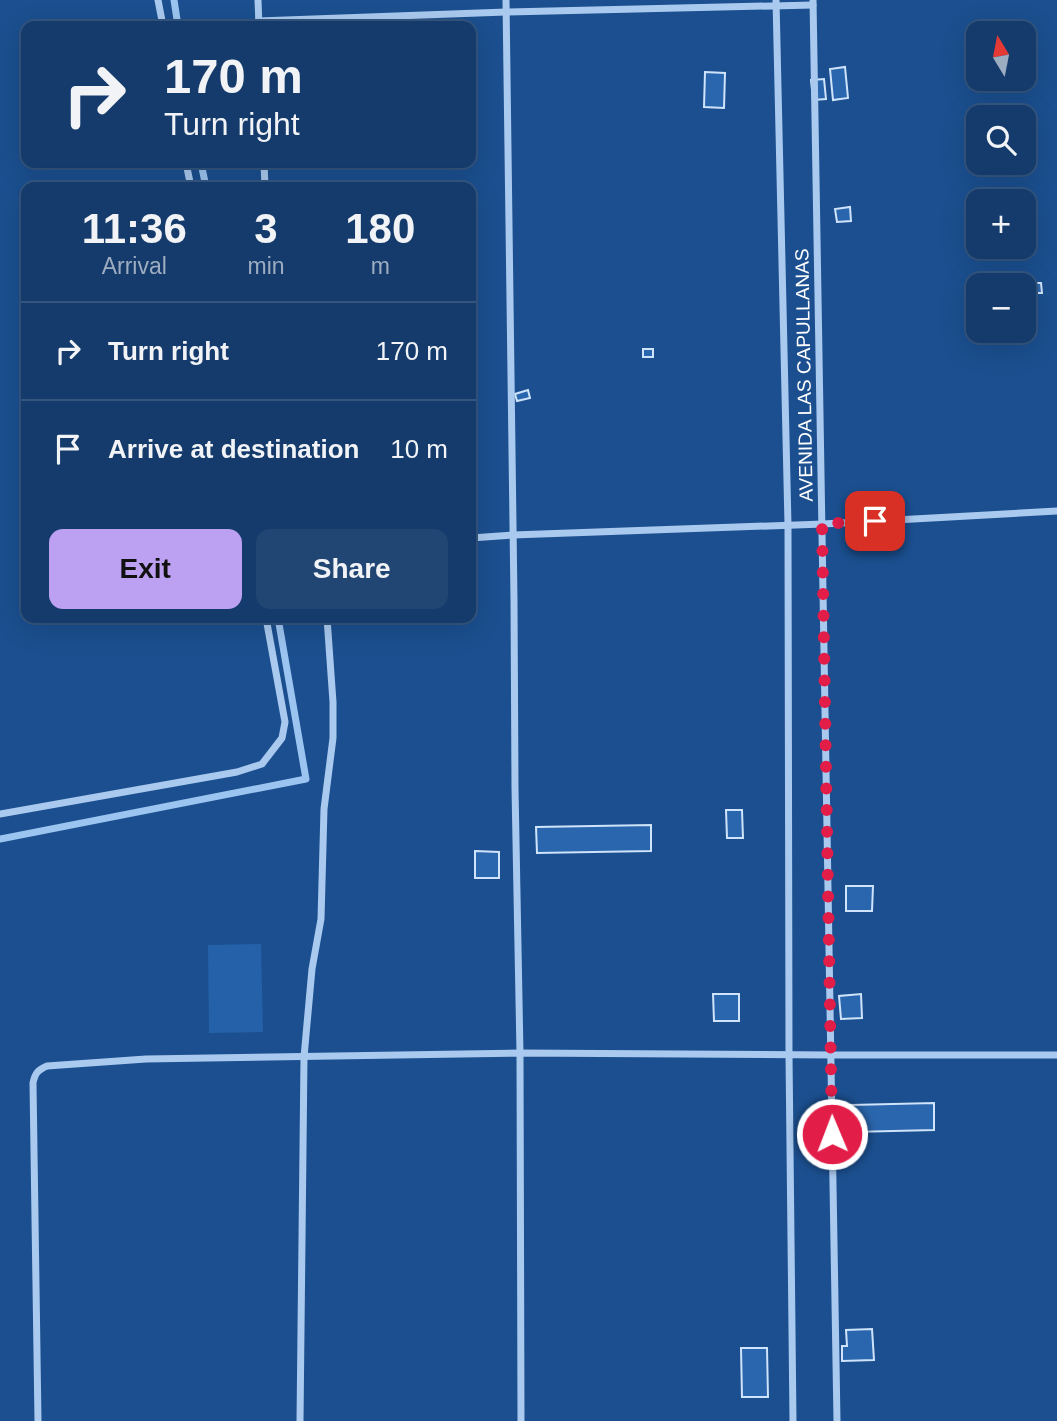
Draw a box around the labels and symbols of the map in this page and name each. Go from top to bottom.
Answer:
north arrow [966,21,1036,91]
street label: AVENIDA LAS CAPULLANAS [791,248,817,502]
pin [845,491,905,551]
position arrow [795,1097,869,1171]

